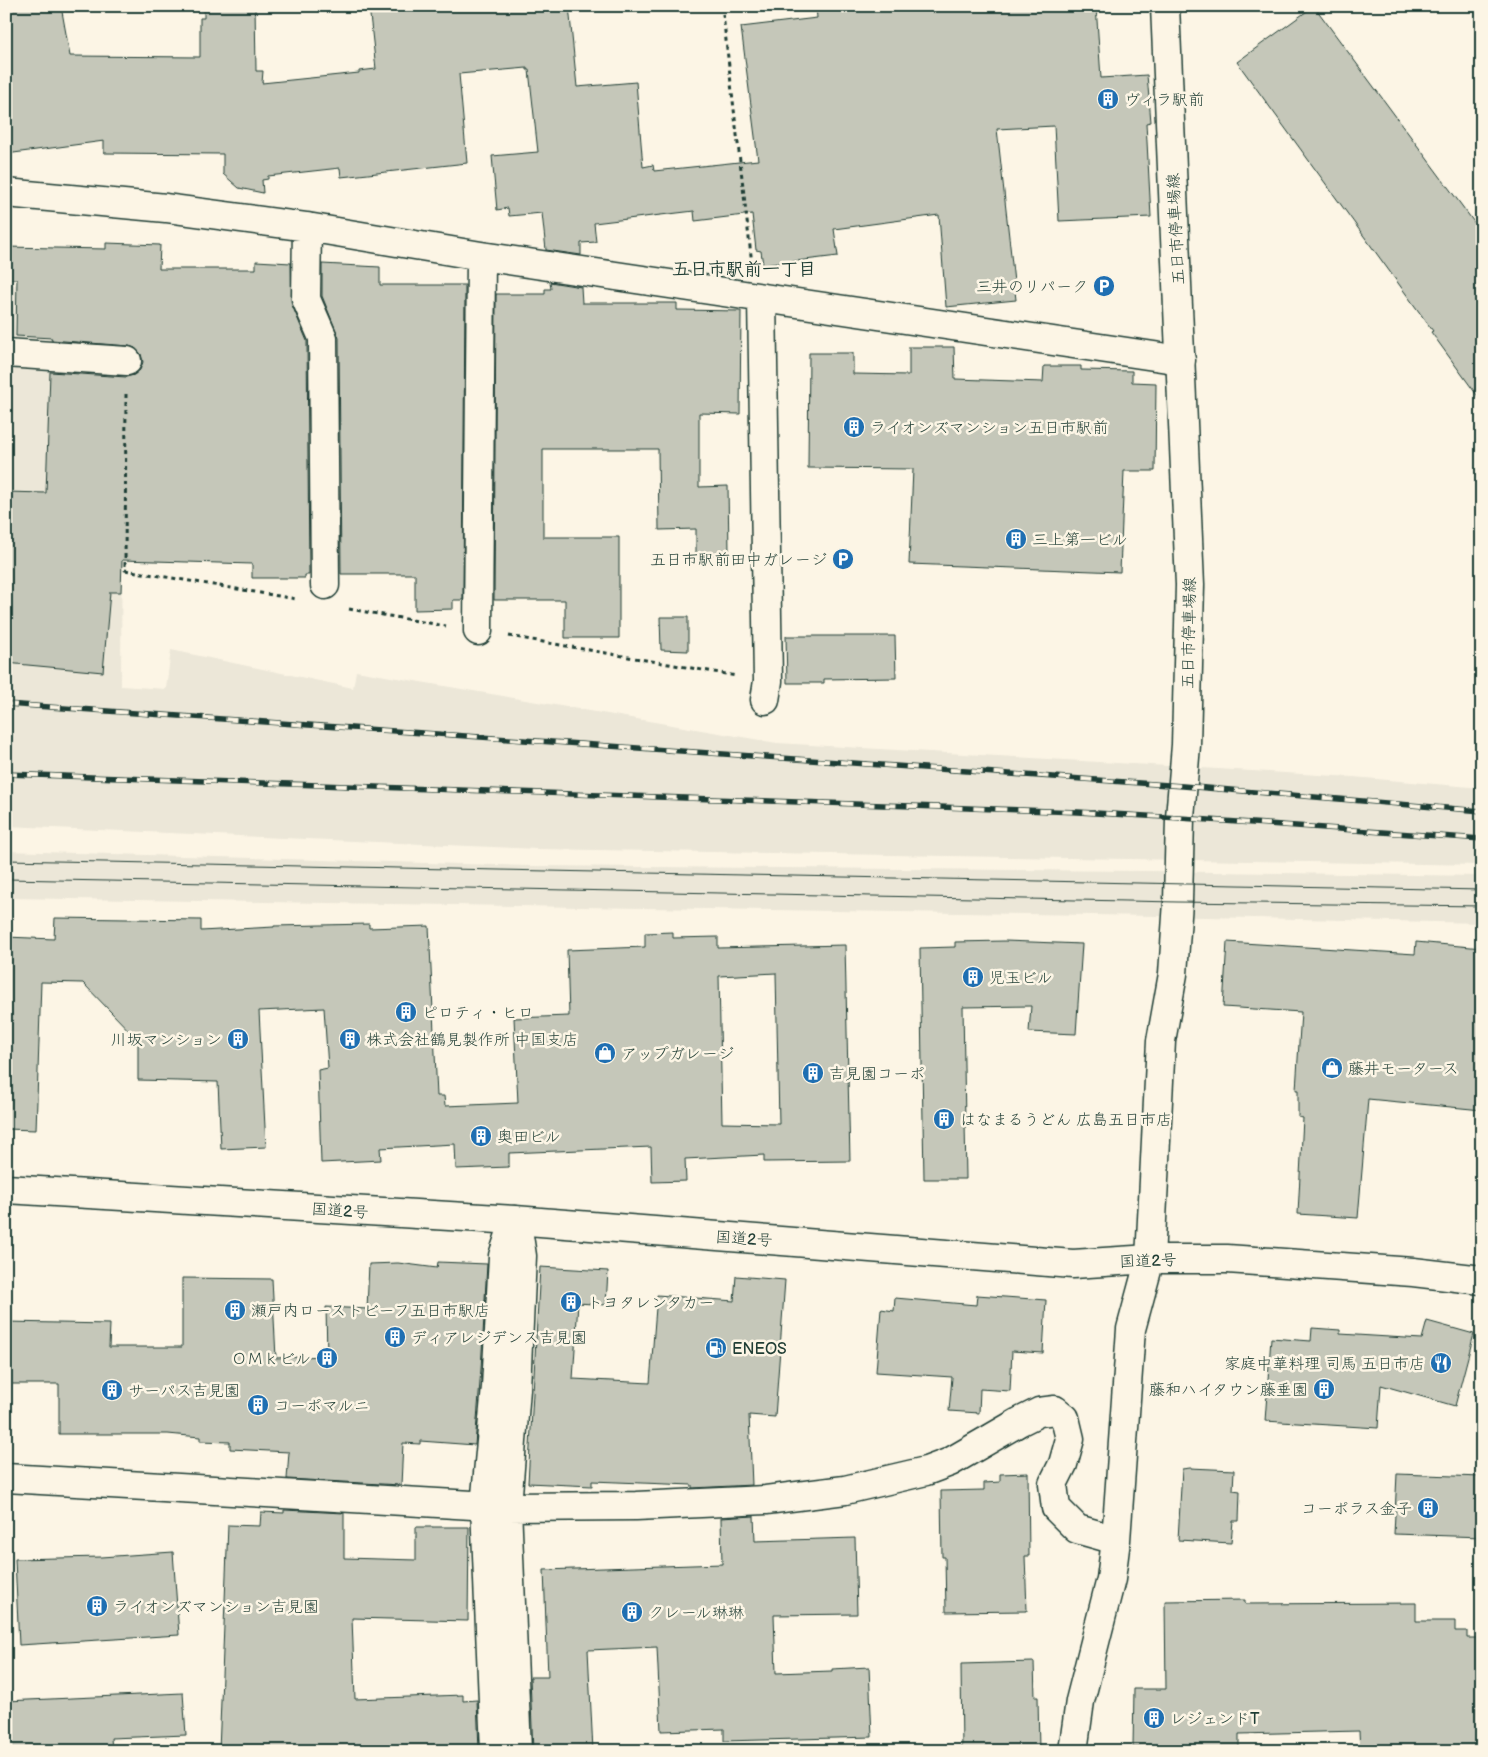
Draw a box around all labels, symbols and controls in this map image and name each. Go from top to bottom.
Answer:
building icon: ヴィラ駅前 [1096,87,1120,111]
place label: ヴィラ駅前 [1124,91,1204,110]
street label: 五日市停車場線 [1164,172,1189,285]
district label: 五日市駅前一丁目 [672,259,816,280]
parking icon: 三井のリパーク [1092,274,1116,298]
place label: 三井のリパーク [976,278,1088,297]
building icon: ライオンズマンション五日市駅前 [842,415,866,439]
place label: ライオンズマンション五日市駅前 [870,419,1108,438]
building icon: 三上第一ビル [1004,527,1028,551]
place label: 三上第一ビル [1032,531,1128,550]
parking icon: 五日市駅前田中ガレージ [831,547,855,571]
place label: 五日市駅前田中ガレージ [650,551,827,570]
street label: 五日市停車場線 [1179,577,1200,689]
building icon: 児玉ビル [961,965,985,989]
place label: 児玉ビル [989,969,1053,988]
building icon: ピロティ・ヒロ [394,1000,418,1024]
place label: ピロティ・ヒロ [422,1004,534,1023]
building icon: 川坂マンション [226,1027,250,1051]
building icon: 株式会社鶴見製作所 中国支店 [338,1027,362,1051]
place label: 川坂マンション [111,1031,222,1050]
place label: 株式会社鶴見製作所 中国支店 [366,1031,578,1050]
shop icon: アップガレージ [593,1041,617,1065]
place label: アップガレージ [621,1045,734,1064]
shop icon: 藤井モータース [1320,1056,1344,1080]
place label: 藤井モータース [1348,1060,1459,1079]
building icon: 吉見園コーポ [801,1061,825,1085]
place label: 吉見園コーポ [829,1065,925,1084]
building icon: はなまるうどん 広島五日市店 [932,1107,956,1131]
place label: はなまるうどん 広島五日市店 [960,1111,1172,1130]
building icon: 奥田ビル [469,1124,493,1148]
place label: 奥田ビル [497,1128,561,1147]
street label: 国道2号 [311,1200,369,1223]
street label: 国道2号 [715,1228,773,1251]
street label: 国道2号 [1119,1251,1177,1272]
building icon: トヨタレンタカー [559,1290,583,1314]
place label: トヨタレンタカー [587,1294,714,1313]
building icon: 瀬戸内ローストビーフ五日市駅店 [223,1298,247,1322]
place label: 瀬戸内ローストビーフ五日市駅店 [251,1302,490,1321]
building icon: ディアレジデンス吉見園 [383,1325,407,1349]
place label: ディアレジデンス吉見園 [411,1329,587,1348]
fuel station icon: ENEOS [704,1336,728,1360]
place label: ENEOS [732,1340,787,1359]
building icon: ＯＭｋビル [315,1346,339,1370]
place label: ＯＭｋビル [231,1350,311,1369]
restaurant icon: 家庭中華料理 司馬 五日市店 [1429,1351,1453,1375]
place label: 家庭中華料理 司馬 五日市店 [1224,1355,1425,1374]
building icon: 藤和ハイタウン藤垂園 [1312,1377,1336,1401]
building icon: サーパス吉見園 [100,1378,124,1402]
place label: 藤和ハイタウン藤垂園 [1149,1381,1308,1400]
place label: サーパス吉見園 [128,1382,240,1401]
building icon: コーポマルニ [246,1393,270,1417]
place label: コーポマルニ [274,1397,370,1416]
building icon: コーポラス金子 [1416,1496,1440,1520]
place label: コーポラス金子 [1301,1500,1412,1519]
building icon: ライオンズマンション吉見園 [85,1594,109,1618]
place label: ライオンズマンション吉見園 [113,1598,319,1617]
building icon: クレール琳琳 [620,1600,644,1624]
place label: クレール琳琳 [648,1604,744,1623]
building icon: レジェンドT [1142,1706,1166,1730]
place label: レジェンドT [1170,1710,1260,1729]

